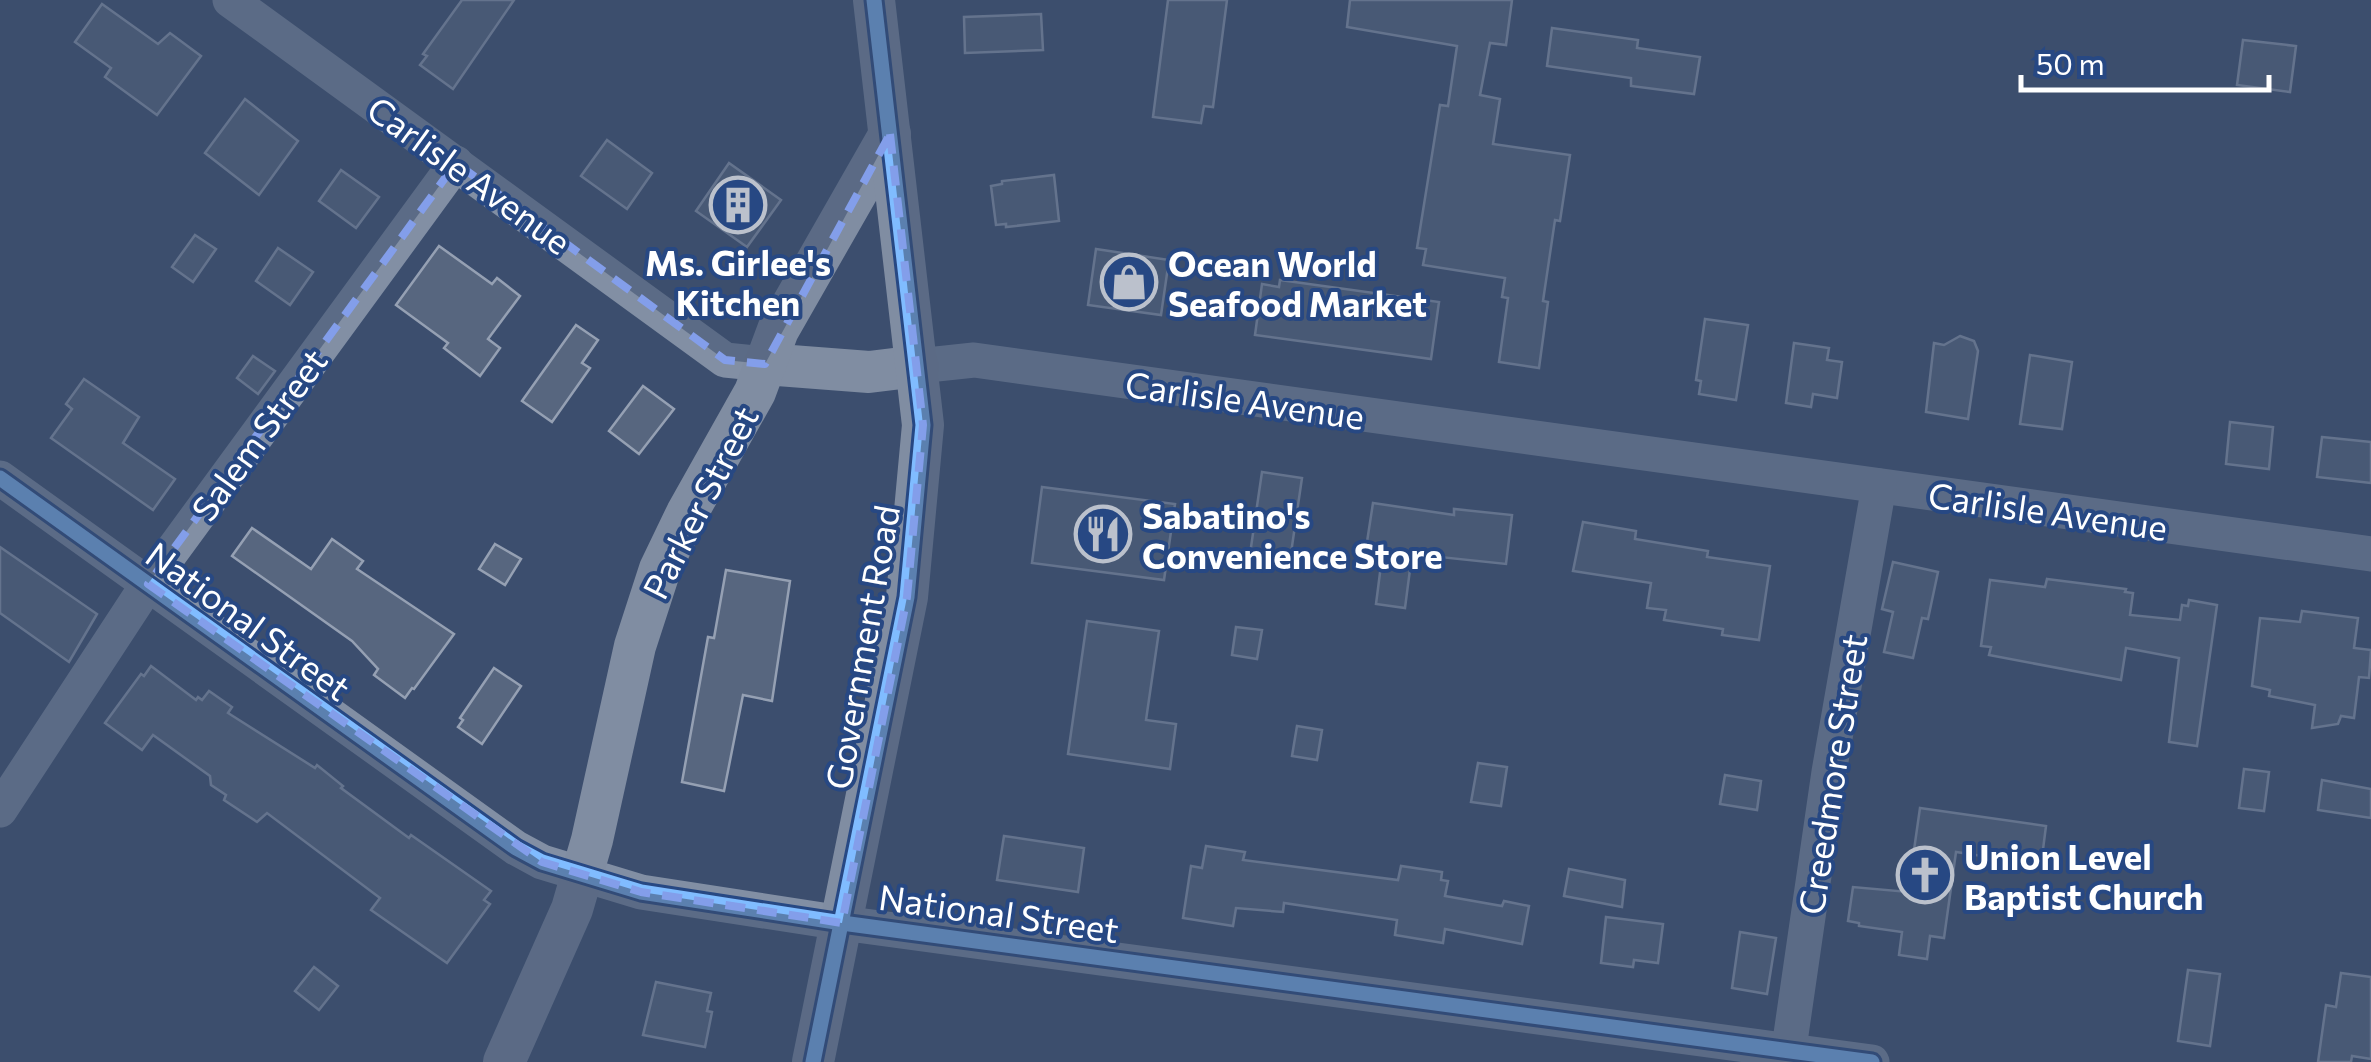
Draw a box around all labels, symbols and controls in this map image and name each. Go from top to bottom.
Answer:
scale bar [2021,30,2268,92]
text: 50 m [2036,44,2105,81]
street label: Carlisle Avenue [360,86,580,262]
building icon: Ms. Girlee's Kitchen [708,175,768,235]
place label: Ms. Girlee's Kitchen [645,240,831,323]
place label: Ocean World Seafood Market [1168,241,1427,324]
shop icon: Ocean World Seafood Market [1099,252,1159,312]
street label: Salem Street [181,340,335,528]
street label: Carlisle Avenue [1123,361,1367,437]
street label: Parker Street [632,398,766,606]
street label: Carlisle Avenue [1926,472,2170,548]
place label: Sabatino's Convenience Store [1142,493,1443,576]
street label: Government Road [815,502,907,792]
restaurant icon: Sabatino's Convenience Store [1073,504,1133,564]
street label: National Street [139,532,359,708]
street label: Creedmore Street [1788,631,1874,917]
place label: Union Level Baptist Church [1964,834,2204,917]
church icon: Union Level Baptist Church [1895,845,1955,905]
street label: National Street [876,874,1122,950]

